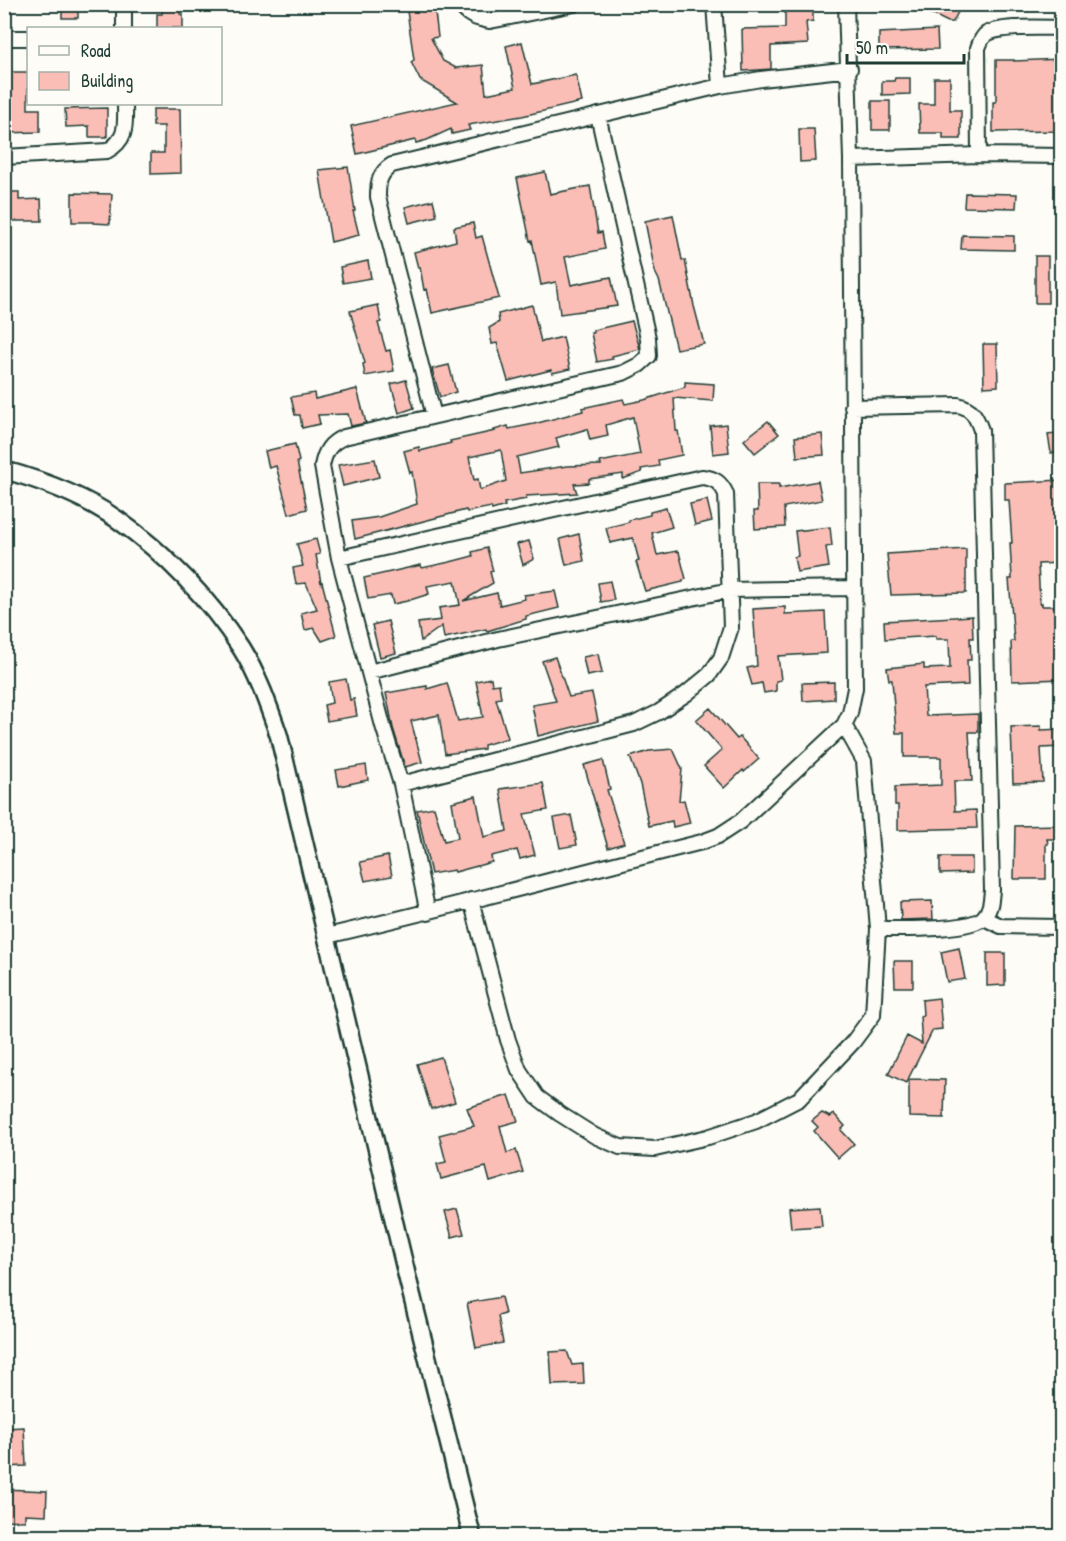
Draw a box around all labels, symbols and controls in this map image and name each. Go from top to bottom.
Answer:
legend [27,27,222,105]
scale bar [847,27,964,65]
text: 50 m [856,35,888,60]
text: Road [81,38,111,63]
text: Building [81,68,133,93]

